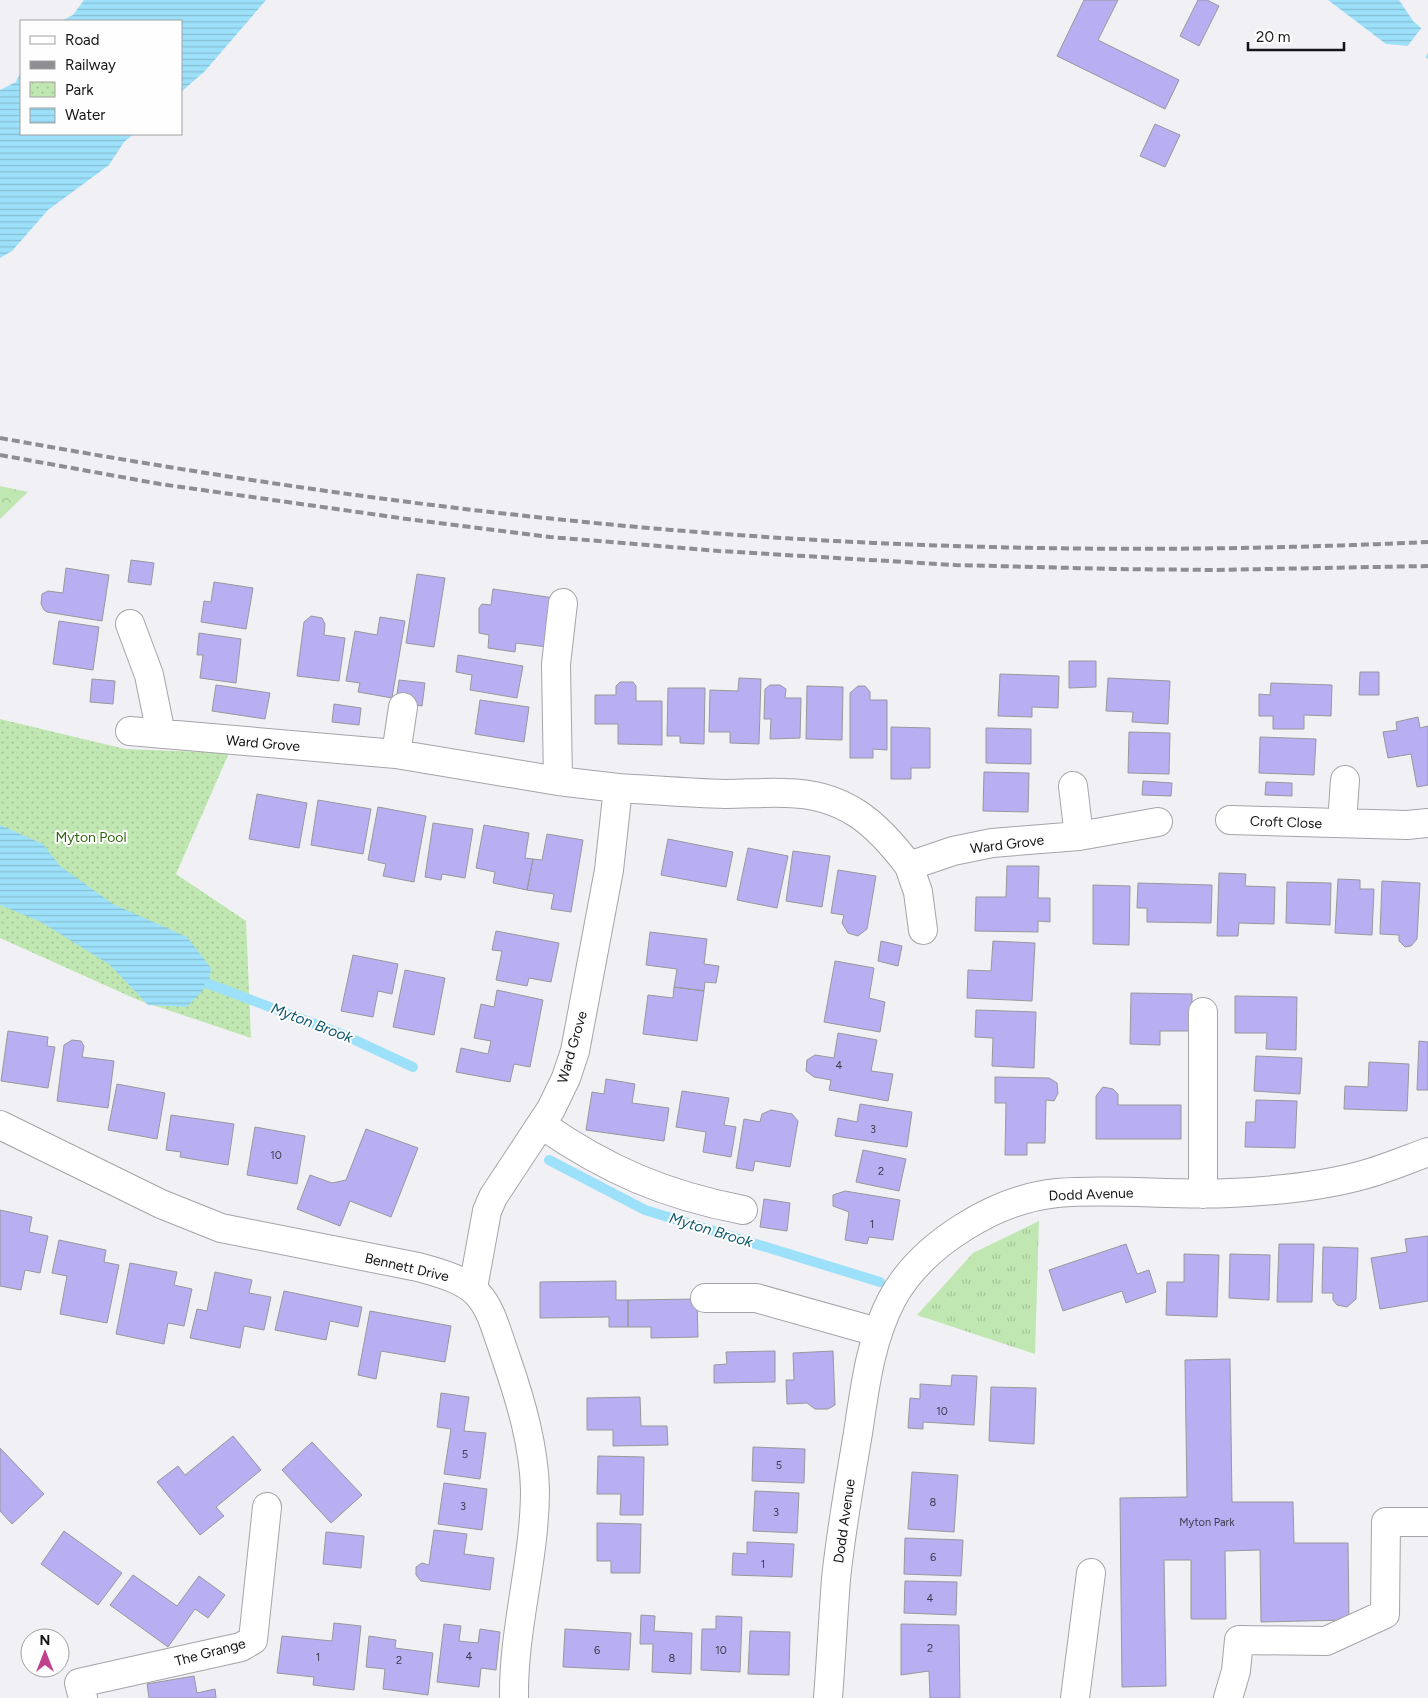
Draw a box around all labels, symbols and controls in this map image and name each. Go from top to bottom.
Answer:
legend [20,20,182,135]
scale bar [1248,20,1344,52]
text: 20 m [1256,28,1290,46]
text: Road [65,31,100,49]
text: Railway [65,56,116,74]
text: Park [65,81,94,99]
text: Water [65,106,105,124]
street label: Ward Grove [225,732,301,755]
street label: Croft Close [1250,813,1323,832]
park label: Myton Pool [55,829,127,846]
street label: Ward Grove [969,831,1045,857]
water label: Myton Brook [269,999,356,1047]
street label: Ward Grove [554,1009,591,1085]
house number: 4 [836,1059,843,1072]
house number: 3 [870,1123,876,1136]
house number: 10 [270,1149,282,1162]
house number: 2 [878,1165,884,1178]
street label: Dodd Avenue [1048,1185,1134,1204]
water label: Myton Brook [667,1209,755,1251]
house number: 1 [870,1218,874,1231]
street label: Bennett Drive [363,1250,451,1286]
house number: 10 [936,1405,948,1418]
house number: 5 [462,1448,468,1461]
house number: 5 [776,1459,782,1472]
street label: Dodd Avenue [830,1477,859,1564]
house number: 8 [930,1496,937,1509]
house number: 3 [460,1500,466,1513]
house number: 3 [773,1506,779,1519]
house number: Myton Park [1179,1516,1235,1529]
house number: 6 [930,1551,936,1564]
house number: 1 [761,1558,765,1571]
house number: 4 [927,1592,934,1605]
north arrow [20,1628,70,1678]
text: N [40,1632,50,1649]
street label: The Grange [173,1635,248,1670]
house number: 2 [927,1642,933,1655]
house number: 6 [594,1644,600,1657]
house number: 10 [715,1644,727,1657]
house number: 4 [466,1650,473,1663]
house number: 1 [316,1651,320,1664]
house number: 8 [669,1652,676,1665]
house number: 2 [396,1654,402,1667]

